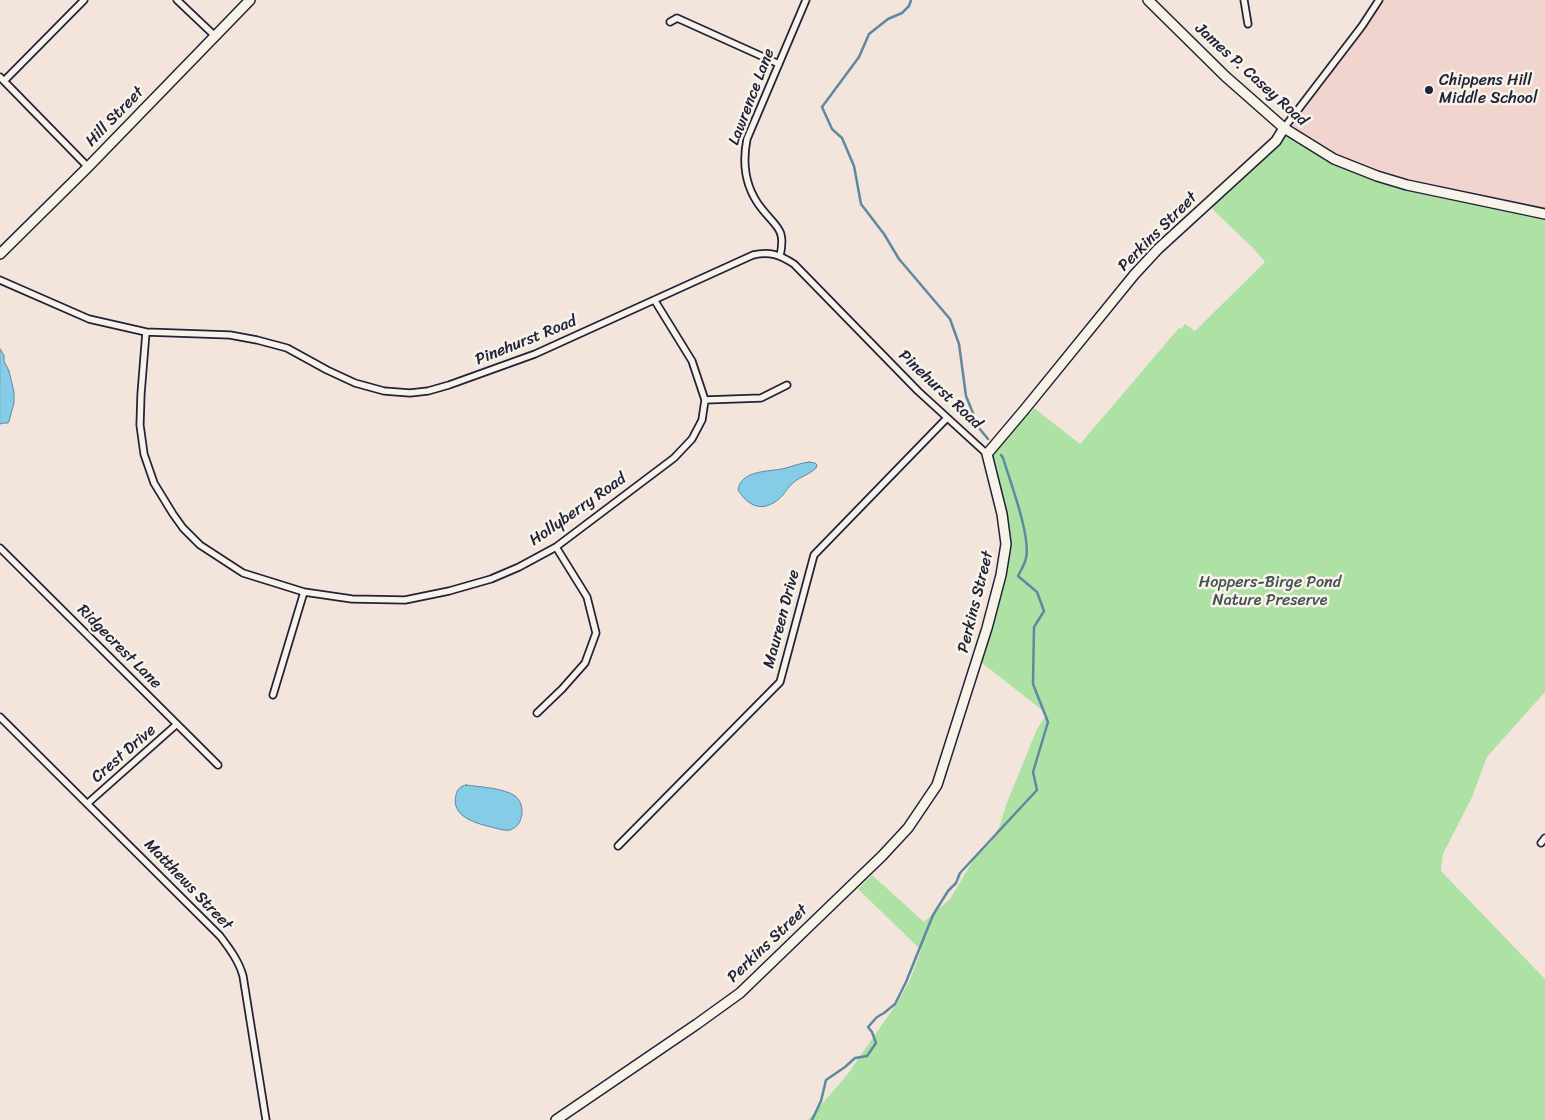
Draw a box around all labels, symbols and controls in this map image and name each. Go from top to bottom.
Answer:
street label: James P. Casey Road [1191,19,1311,131]
street label: Lawrence Lane [725,46,779,148]
place label: Chippens Hill Middle School [1439,71,1538,109]
street label: Hill Street [82,83,148,151]
marker: Chippens Hill Middle School [1423,84,1435,96]
street label: Perkins Street [1114,188,1202,276]
street label: Pinehurst Road [473,312,579,370]
street label: Pinehurst Road [894,346,986,434]
street label: Hollyberry Road [526,470,630,550]
street label: Perkins Street [954,549,998,655]
street label: Maureen Drive [760,568,804,670]
park label: Hoppers-Birge Pond Nature Preserve [1199,573,1341,611]
street label: Ridgecrest Lane [73,601,165,693]
street label: Crest Drive [88,721,160,787]
street label: Matthews Street [140,835,236,935]
street label: Perkins Street [724,901,812,987]

